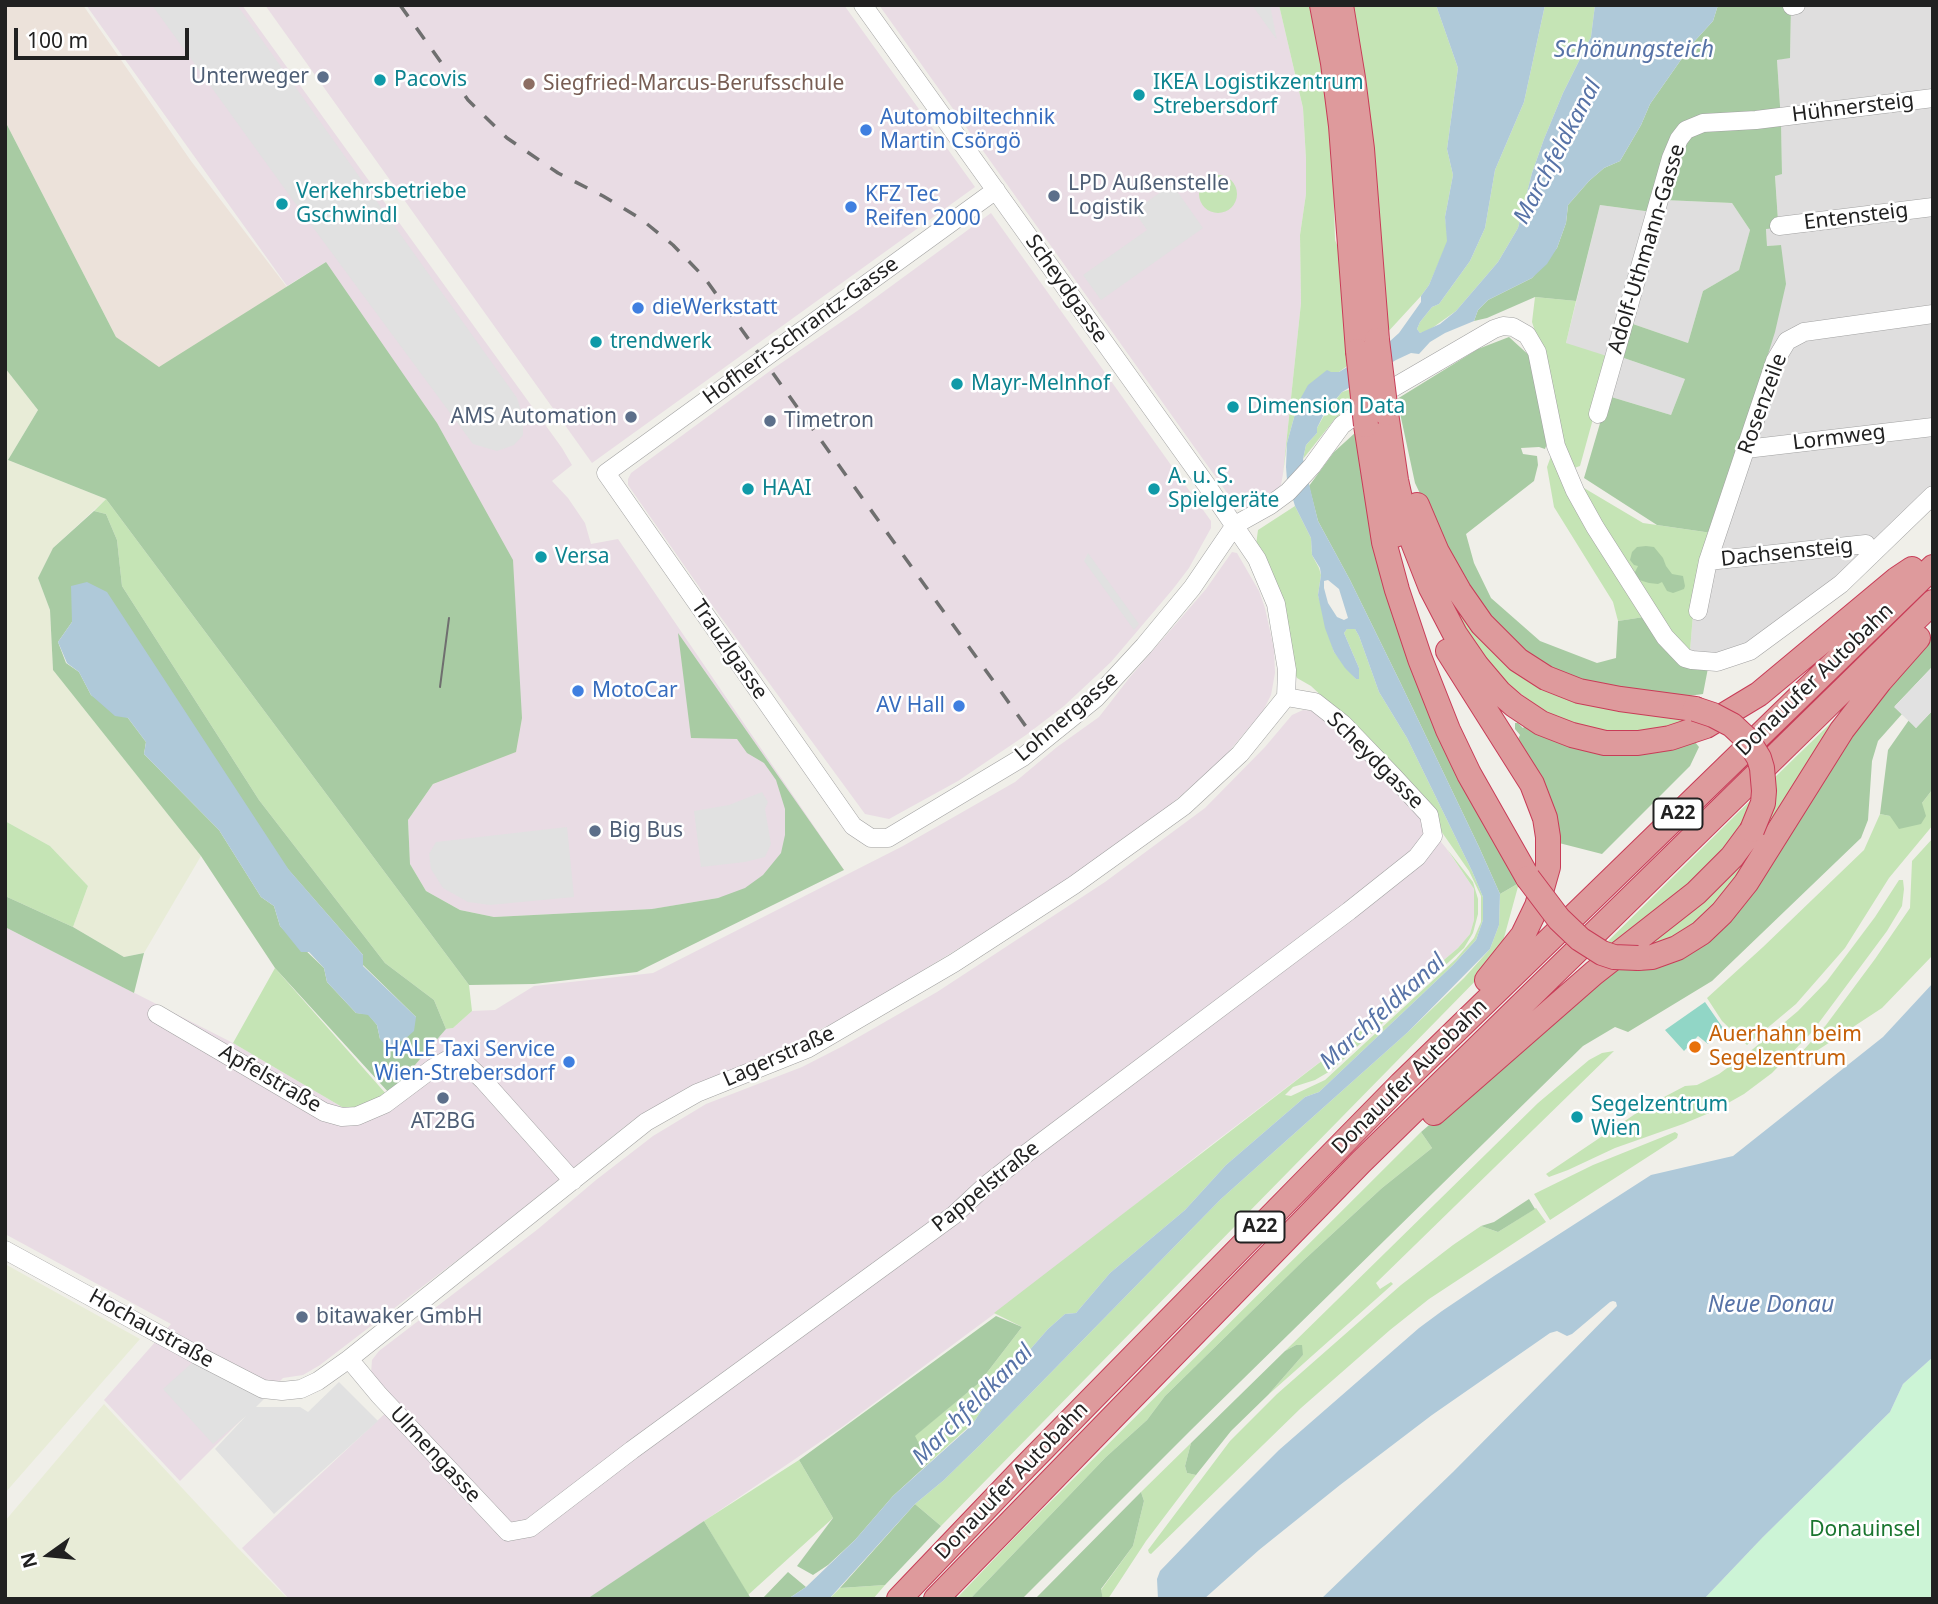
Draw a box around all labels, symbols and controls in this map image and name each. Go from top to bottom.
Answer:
scale bar [18,14,192,58]
text: 100 m [27,26,88,54]
water label: Schönungsteich [1554,36,1714,64]
place label: Unterweger [191,64,309,90]
place label: Pacovis [394,67,467,93]
marker: Unterweger [315,69,331,85]
place label: IKEA Logistikzentrum Strebersdorf [1153,70,1364,120]
place label: Siegfried-Marcus-Berufsschule [543,71,844,97]
marker: Pacovis [372,72,388,88]
water label: Marchfeldkanal [1508,75,1608,229]
marker: Siegfried-Marcus-Berufsschule [521,76,537,92]
marker: IKEA Logistikzentrum Strebersdorf [1131,87,1147,103]
street label: Hühnersteig [1791,88,1915,128]
place label: Automobiltechnik Martin Csörgö [880,105,1055,155]
marker: Automobiltechnik Martin Csörgö [858,122,874,138]
street label: Adolf-Uthmann-Gasse [1603,141,1691,357]
place label: LPD Außenstelle Logistik [1068,171,1229,221]
place label: Verkehrsbetriebe Gschwindl [296,179,466,229]
place label: KFZ Tec Reifen 2000 [865,182,981,232]
marker: LPD Außenstelle Logistik [1046,188,1062,204]
marker: Verkehrsbetriebe Gschwindl [274,196,290,212]
street label: Entensteig [1802,198,1910,236]
marker: KFZ Tec Reifen 2000 [843,199,859,215]
street label: Scheydgasse [1019,230,1113,348]
street label: Hofherr-Schrantz-Gasse [698,252,904,410]
place label: dieWerkstatt [652,295,778,321]
marker: dieWerkstatt [630,300,646,316]
place label: trendwerk [610,329,712,355]
marker: trendwerk [588,334,604,350]
street label: Rosenzeile [1733,350,1793,458]
place label: Mayr-Melnhof [971,371,1110,397]
marker: Mayr-Melnhof [949,376,965,392]
place label: Dimension Data [1247,394,1405,420]
marker: Dimension Data [1225,399,1241,415]
place label: AMS Automation [451,404,617,430]
place label: Timetron [784,408,874,434]
marker: AMS Automation [623,409,639,425]
marker: Timetron [762,413,778,429]
street label: Lormweg [1791,420,1887,456]
place label: A. u. S. Spielgeräte [1168,464,1279,514]
place label: HAAI [762,476,812,502]
marker: HAAI [740,481,756,497]
marker: A. u. S. Spielgeräte [1146,481,1162,497]
street label: Dachsensteig [1720,534,1854,572]
place label: Versa [555,544,610,570]
marker: Versa [533,549,549,565]
street label: Trauzlgasse [686,595,772,705]
street label: Donauufer Autobahn [1731,598,1899,762]
street label: Lohnergasse [1010,667,1124,767]
place label: MotoCar [592,678,678,704]
marker: MotoCar [570,683,586,699]
place label: AV Hall [876,693,945,719]
marker: AV Hall [951,698,967,714]
street label: Scheydgasse [1321,707,1429,815]
road number: A22 [1654,799,1702,830]
place label: Big Bus [609,818,683,844]
marker: Big Bus [587,823,603,839]
water label: Marchfeldkanal [1314,948,1452,1076]
street label: Donauufer Autobahn [1327,994,1493,1160]
street label: Lagerstraße [720,1021,838,1093]
place label: Auerhahn beim Segelzentrum [1709,1022,1862,1072]
place label: HALE Taxi Service Wien-Strebersdorf [374,1037,555,1087]
marker: Auerhahn beim Segelzentrum [1687,1039,1703,1055]
street label: Apfelstraße [215,1040,325,1118]
marker: HALE Taxi Service Wien-Strebersdorf [561,1054,577,1070]
marker: AT2BG [435,1090,451,1106]
place label: Segelzentrum Wien [1591,1092,1728,1142]
place label: AT2BG [411,1109,475,1135]
marker: Segelzentrum Wien [1569,1109,1585,1125]
street label: Pappelstraße [927,1136,1045,1238]
road number: A22 [1236,1212,1284,1242]
street label: Hochaustraße [84,1284,218,1374]
water label: Neue Donau [1708,1291,1834,1319]
place label: bitawaker GmbH [316,1304,483,1330]
marker: bitawaker GmbH [294,1309,310,1325]
water label: Marchfeldkanal [907,1339,1039,1471]
street label: Donauufer Autobahn [930,1397,1094,1565]
street label: Ulmengasse [384,1402,486,1508]
park label: Donauinsel [1809,1517,1921,1543]
north arrow [14,1520,84,1590]
text: N [14,1550,43,1571]

